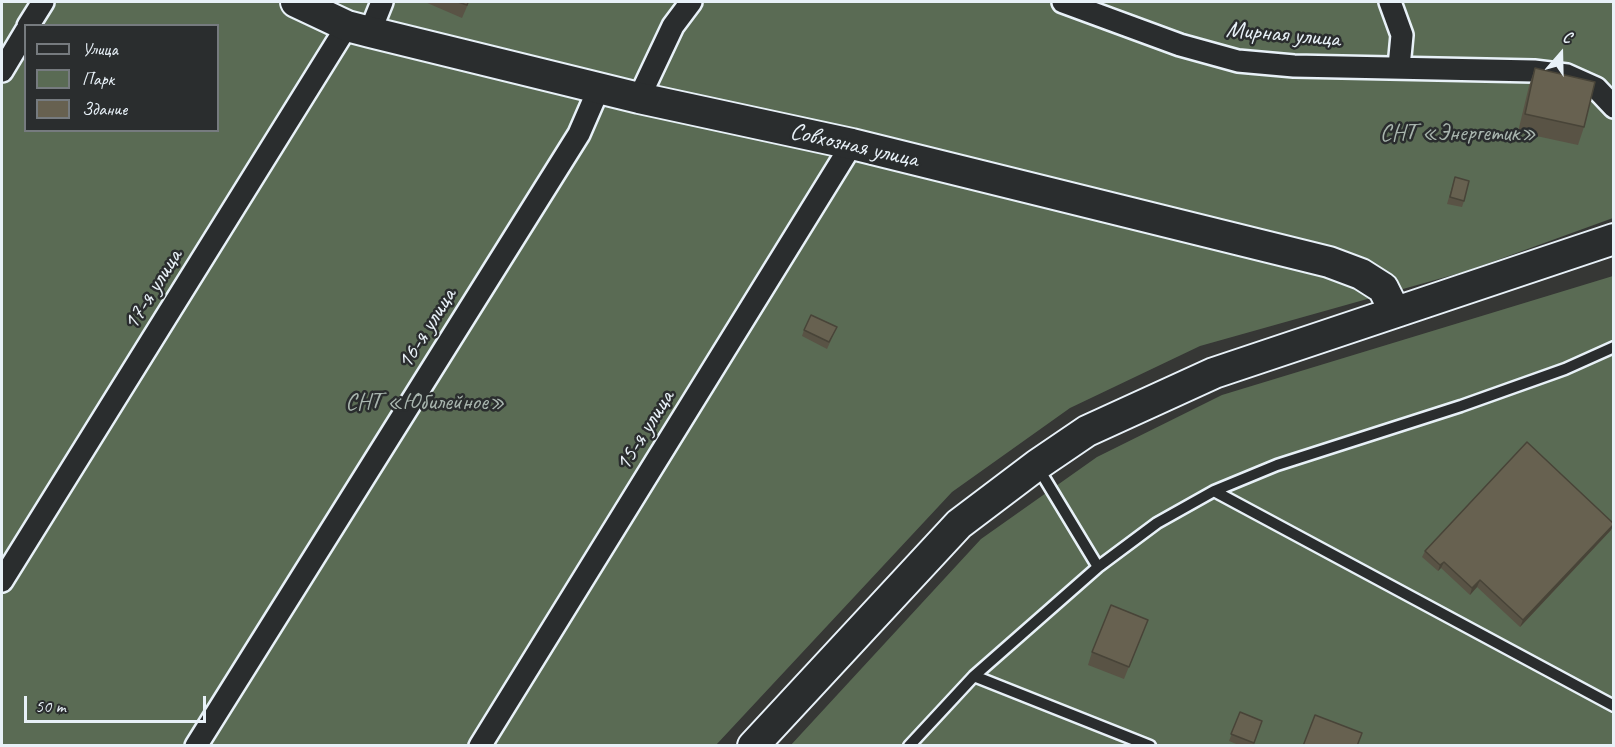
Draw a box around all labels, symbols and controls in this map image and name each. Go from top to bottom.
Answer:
street label: Мирная улица [1225,16,1341,54]
legend [24,24,219,132]
north arrow [1531,24,1591,84]
text: С [1560,26,1574,48]
text: Улица [82,38,118,60]
text: Парк [82,68,114,90]
text: Здание [82,98,127,120]
street label: Совхозная улица [787,117,921,175]
park label: СНТ «Энергетик» [1380,120,1536,148]
street label: 17-я улица [117,244,189,336]
street label: 16-я улица [391,283,463,375]
street label: 15-я улица [609,385,681,477]
park label: СНТ «Юбилейное» [345,389,505,417]
scale bar [27,684,208,722]
text: 50 m [35,695,66,717]

